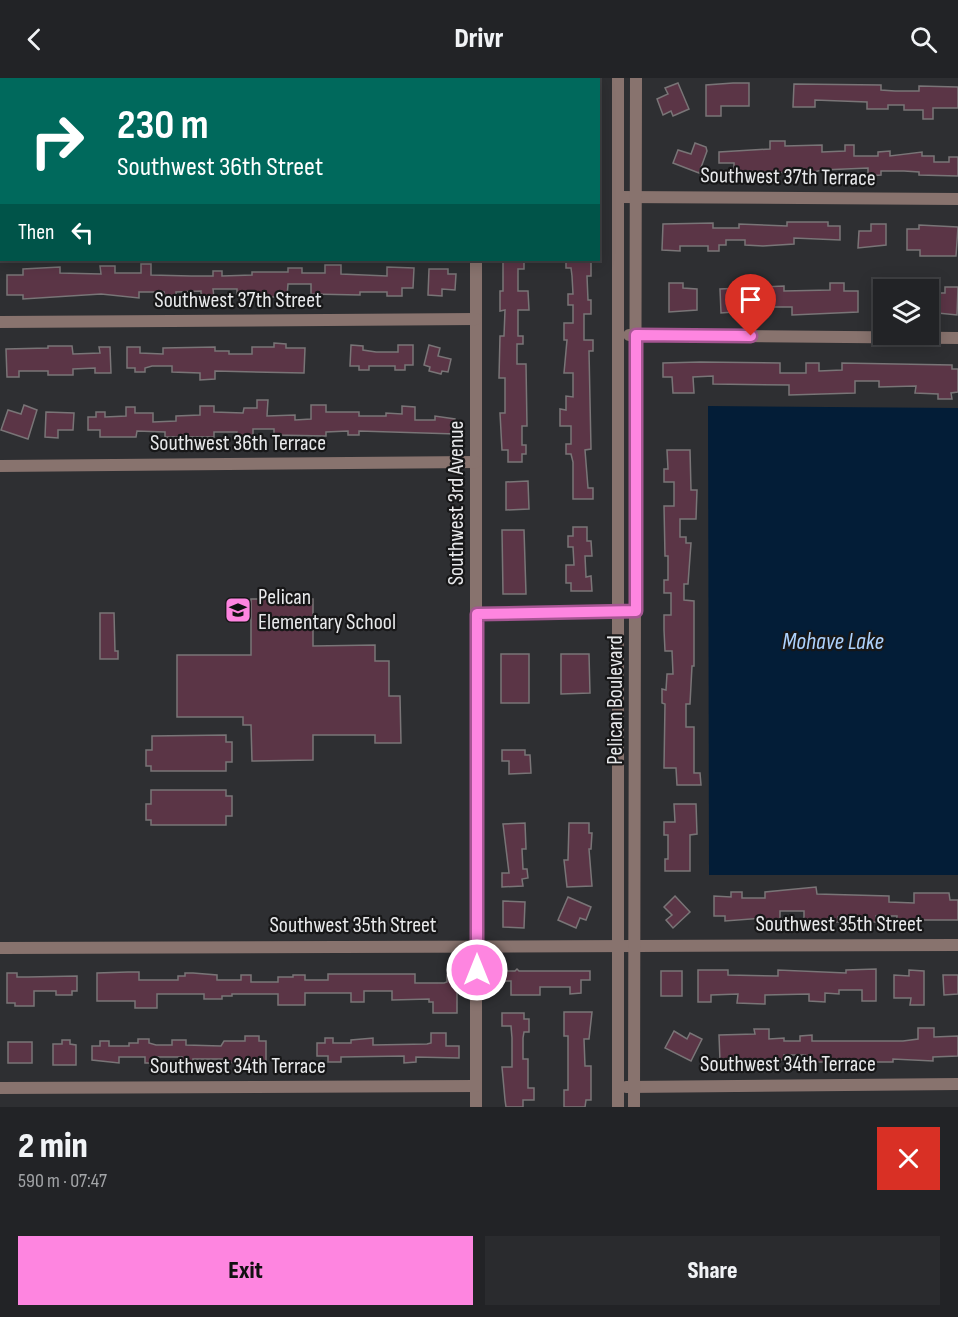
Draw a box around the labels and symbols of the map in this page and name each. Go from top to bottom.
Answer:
street label: Southwest 37th Terrace [700,162,876,192]
pin [725,274,776,336]
street label: Southwest 37th Street [154,287,322,314]
street label: Southwest 3rd Avenue [443,421,470,585]
street label: Southwest 36th Terrace [150,430,326,457]
place label: Pelican Elementary School [258,584,396,636]
school or university icon: Pelican Elementary School [223,595,253,625]
water label: Mohave Lake [782,627,884,656]
street label: Pelican Boulevard [602,635,629,765]
street label: Southwest 35th Street [755,911,923,938]
street label: Southwest 35th Street [269,912,437,939]
position arrow [445,938,509,1002]
street label: Southwest 34th Terrace [700,1051,876,1078]
street label: Southwest 34th Terrace [150,1053,326,1080]

